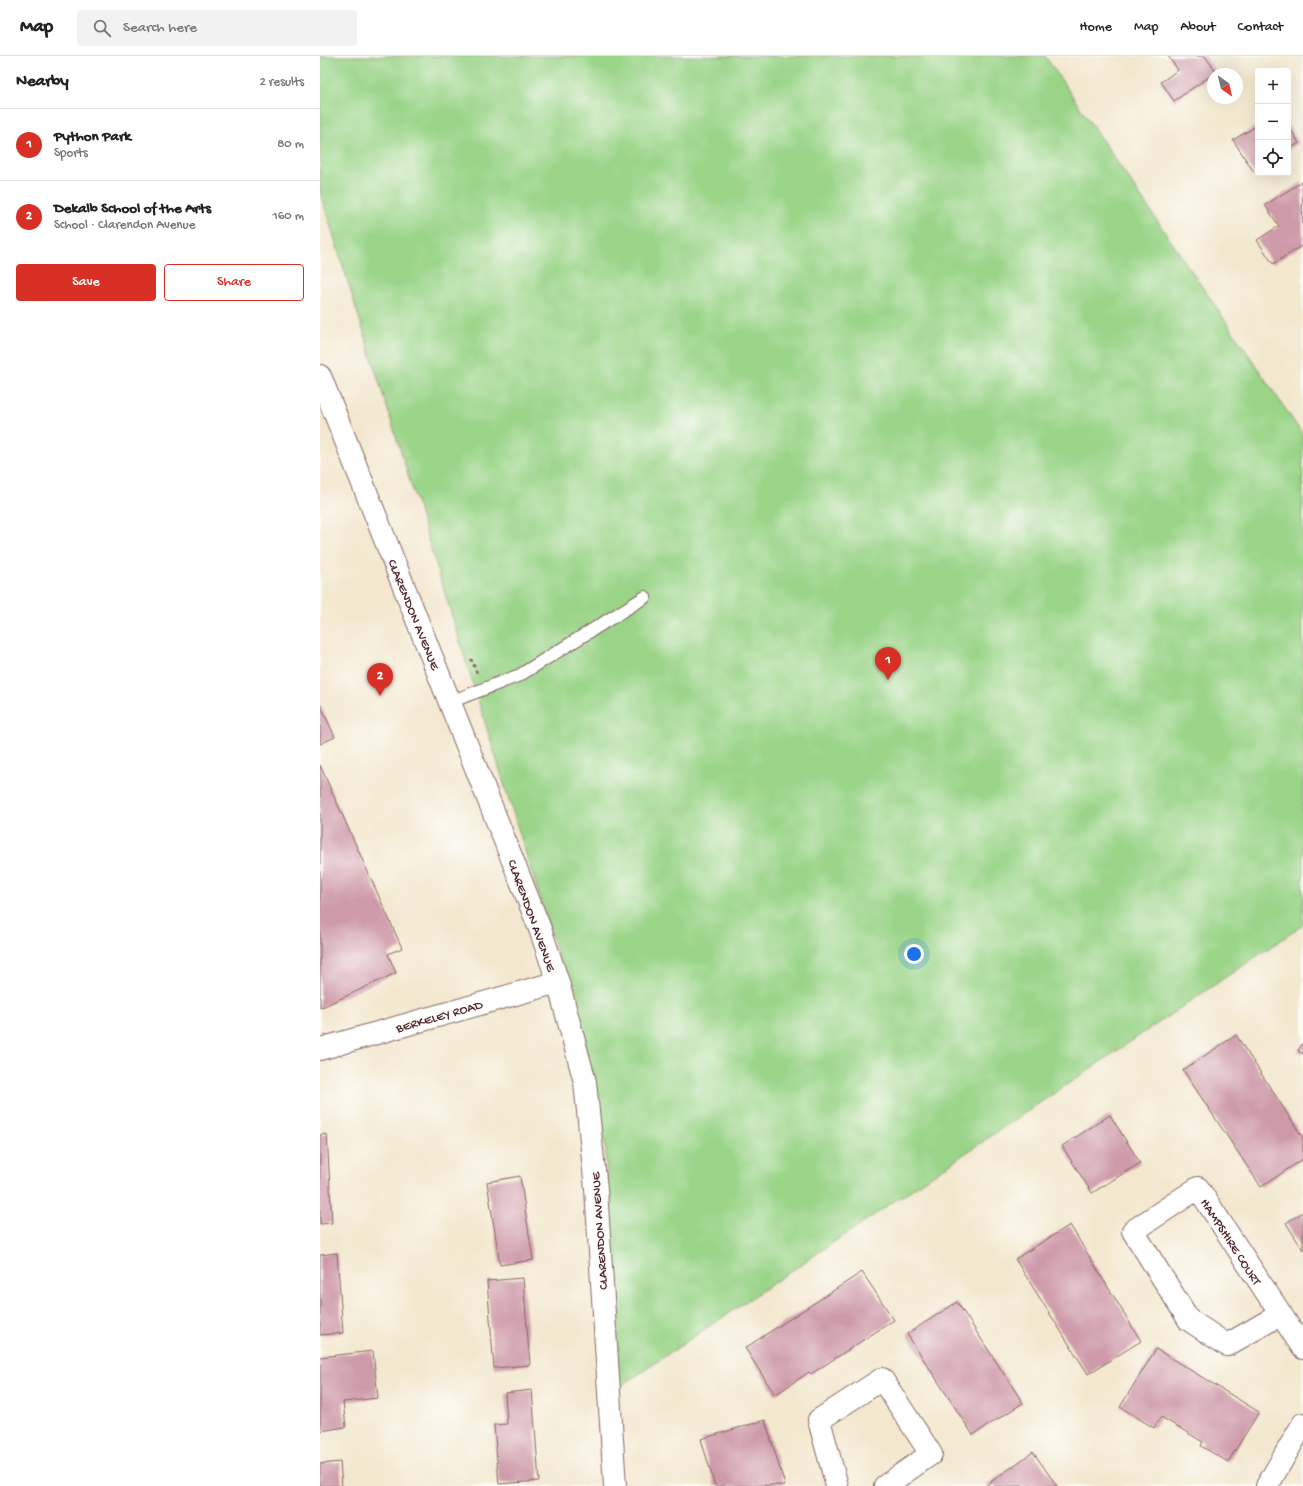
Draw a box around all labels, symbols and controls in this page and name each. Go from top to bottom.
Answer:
search box [77,10,357,46]
text: Map [20,16,53,39]
icon: search [91,17,113,39]
text: Search here [123,19,197,37]
text: Home [1080,19,1112,36]
text: Map [1134,19,1158,36]
text: About [1180,19,1216,36]
text: Contact [1238,19,1283,36]
north arrow [1207,68,1243,104]
map controls [1255,68,1291,176]
button: + [1255,68,1291,104]
text: Nearby [16,72,69,92]
text: 2 results [259,75,304,90]
button: − [1255,104,1291,140]
text: Python Park [54,128,131,146]
text: 1 [26,137,32,152]
text: 80 m [277,137,304,152]
button: locate [1255,140,1291,176]
text: Sports [54,146,88,161]
text: Dekalb School of the Arts [54,200,211,218]
text: 2 [26,209,32,224]
text: 160 m [272,209,304,224]
text: School · Clarendon Avenue [54,218,195,233]
button: Save [16,264,156,301]
button: Share [164,264,304,301]
street label: CLARENDON AVENUE [384,558,442,673]
pin: 1 [875,647,901,680]
pin: 2 [367,663,393,696]
street label: CLARENDON AVENUE [503,858,558,975]
your location [904,944,924,964]
street label: BERKELEY ROAD [394,998,485,1037]
street label: CLARENDON AVENUE [589,1171,612,1290]
street label: HAMPSHIRE COURT [1196,1196,1264,1289]

